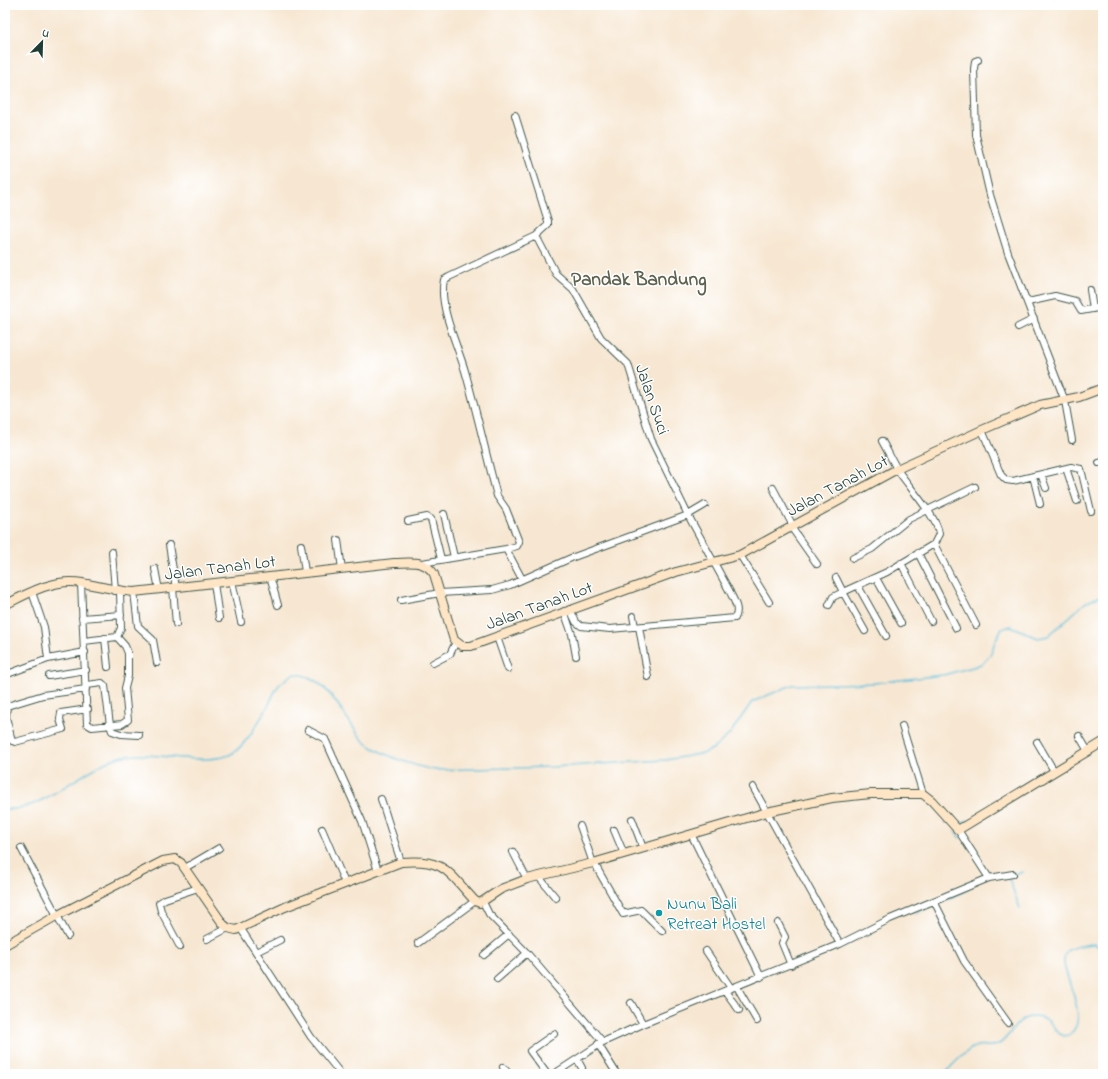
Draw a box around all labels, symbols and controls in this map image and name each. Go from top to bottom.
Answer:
north arrow [22,22,62,62]
text: U [39,25,52,42]
district label: Pandak Bandung [571,267,707,296]
street label: Jalan Suci [628,361,675,438]
street label: Jalan Tanah Lot [782,449,893,524]
street label: Jalan Tanah Lot [163,549,277,588]
street label: Jalan Tanah Lot [483,575,597,637]
place label: Nunu Bali Retreat Hostel [667,892,765,937]
marker: Nunu Bali Retreat Hostel [654,908,664,918]

